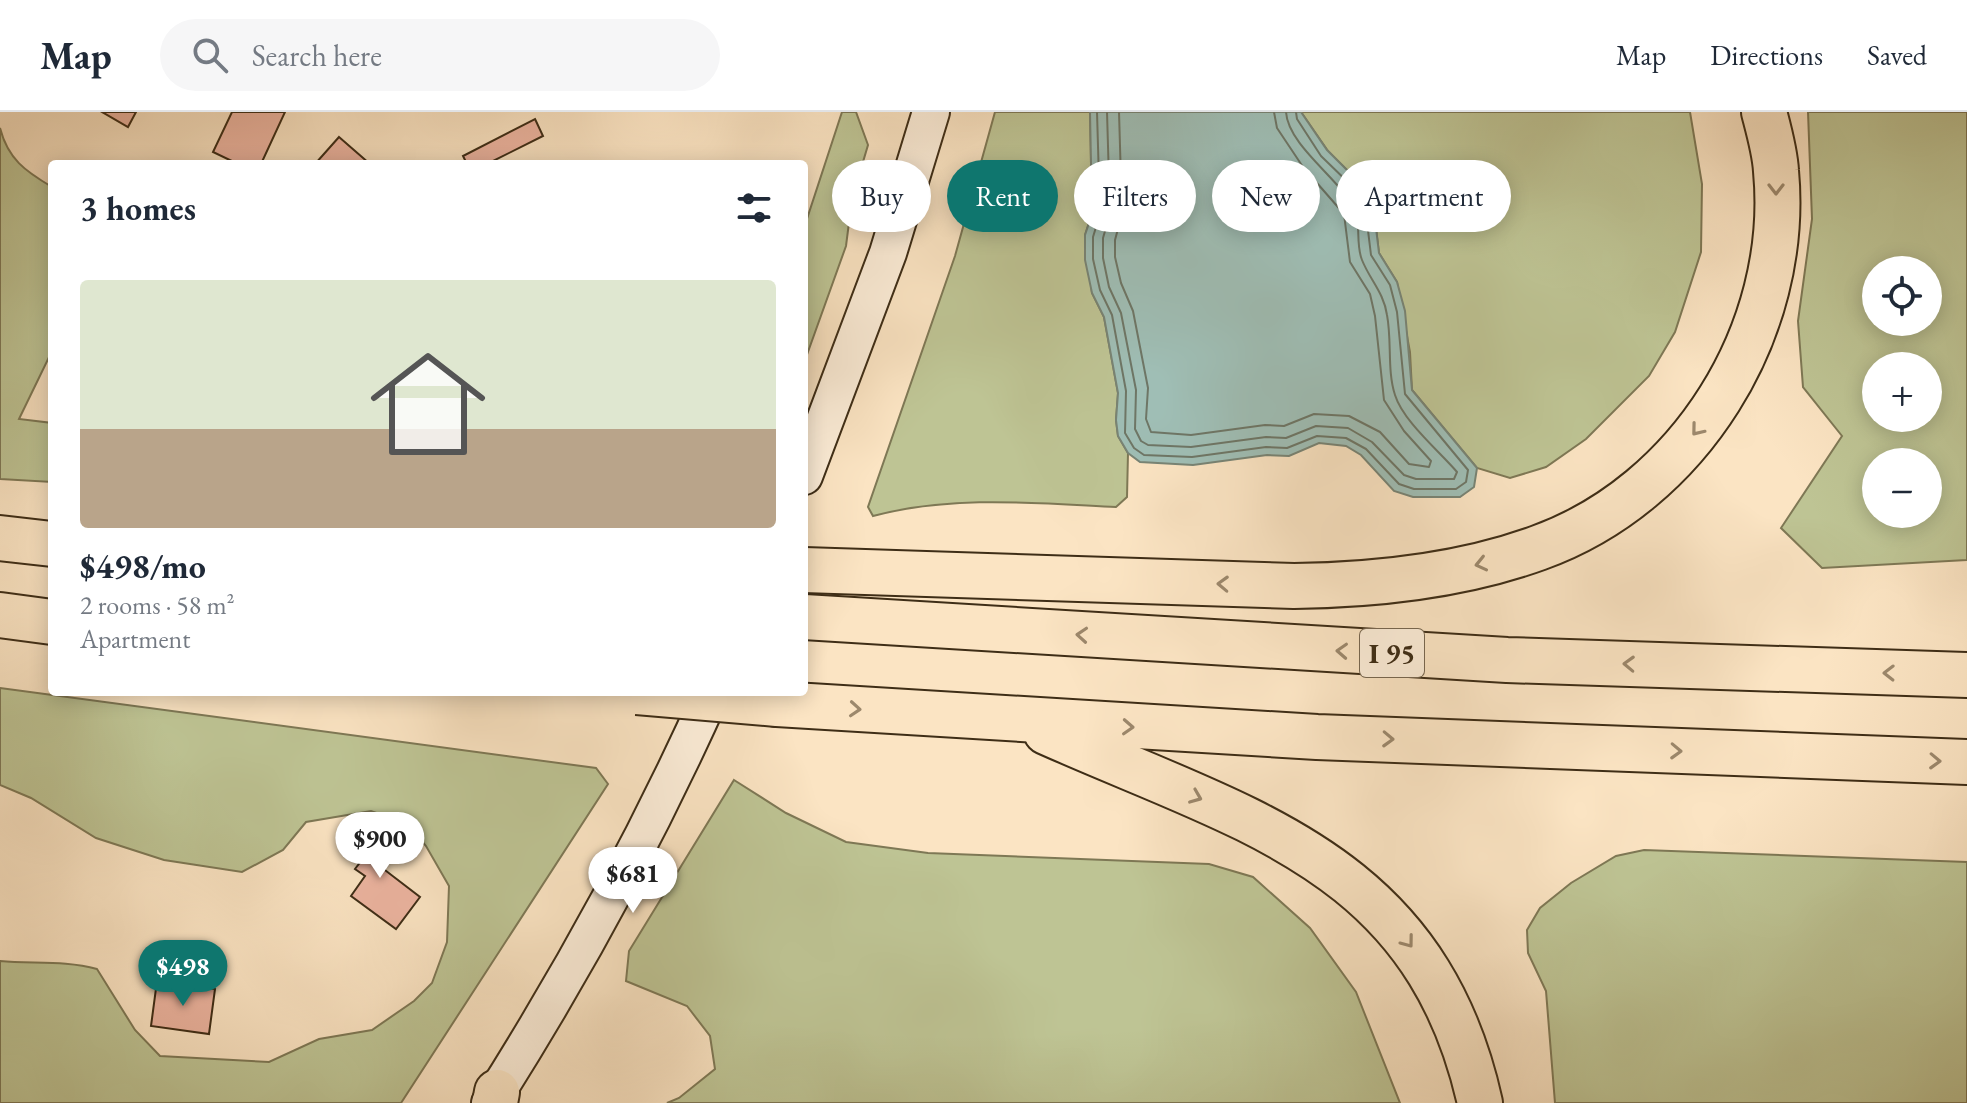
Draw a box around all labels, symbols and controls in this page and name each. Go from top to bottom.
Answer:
search box [160,19,720,91]
text: Map [40,31,112,80]
icon: search [188,33,232,77]
text: Search here [252,36,382,75]
text: Map [1616,37,1666,73]
text: Directions [1710,37,1823,73]
text: Saved [1867,37,1927,73]
chip: Buy [832,160,931,232]
chip: Rent [947,160,1058,232]
chip: Filters [1074,160,1196,232]
chip: New [1212,160,1320,232]
chip: Apartment [1336,160,1511,232]
one-way arrow [1767,183,1785,196]
text: 3 homes [80,186,196,230]
icon: filters [732,186,776,230]
map controls [1862,256,1942,528]
button: locate [1862,256,1942,336]
icon: home [356,332,500,476]
button: + [1862,352,1942,432]
one-way arrow [1692,421,1707,435]
button: − [1862,448,1942,528]
text: $498/mo [80,544,206,588]
one-way arrow [1475,555,1488,572]
one-way arrow [1216,575,1229,592]
text: 2 rooms · 58 m² [80,588,235,622]
text: Apartment [80,622,190,656]
one-way arrow [1075,627,1088,644]
road number: I 95 [1360,629,1424,677]
one-way arrow [1335,642,1348,659]
one-way arrow [1622,656,1635,673]
one-way arrow [1882,665,1895,682]
one-way arrow [849,700,862,717]
one-way arrow [1122,718,1135,735]
one-way arrow [1382,731,1395,748]
one-way arrow [1670,742,1683,759]
one-way arrow [1929,753,1942,770]
one-way arrow [1188,787,1202,804]
pin: $900 [333,812,427,880]
text: $900 [353,821,407,855]
pin: $681 [586,847,680,915]
text: $681 [606,856,660,890]
one-way arrow [1398,933,1412,948]
pin: $498 [136,940,230,1008]
text: $498 [156,949,210,983]

